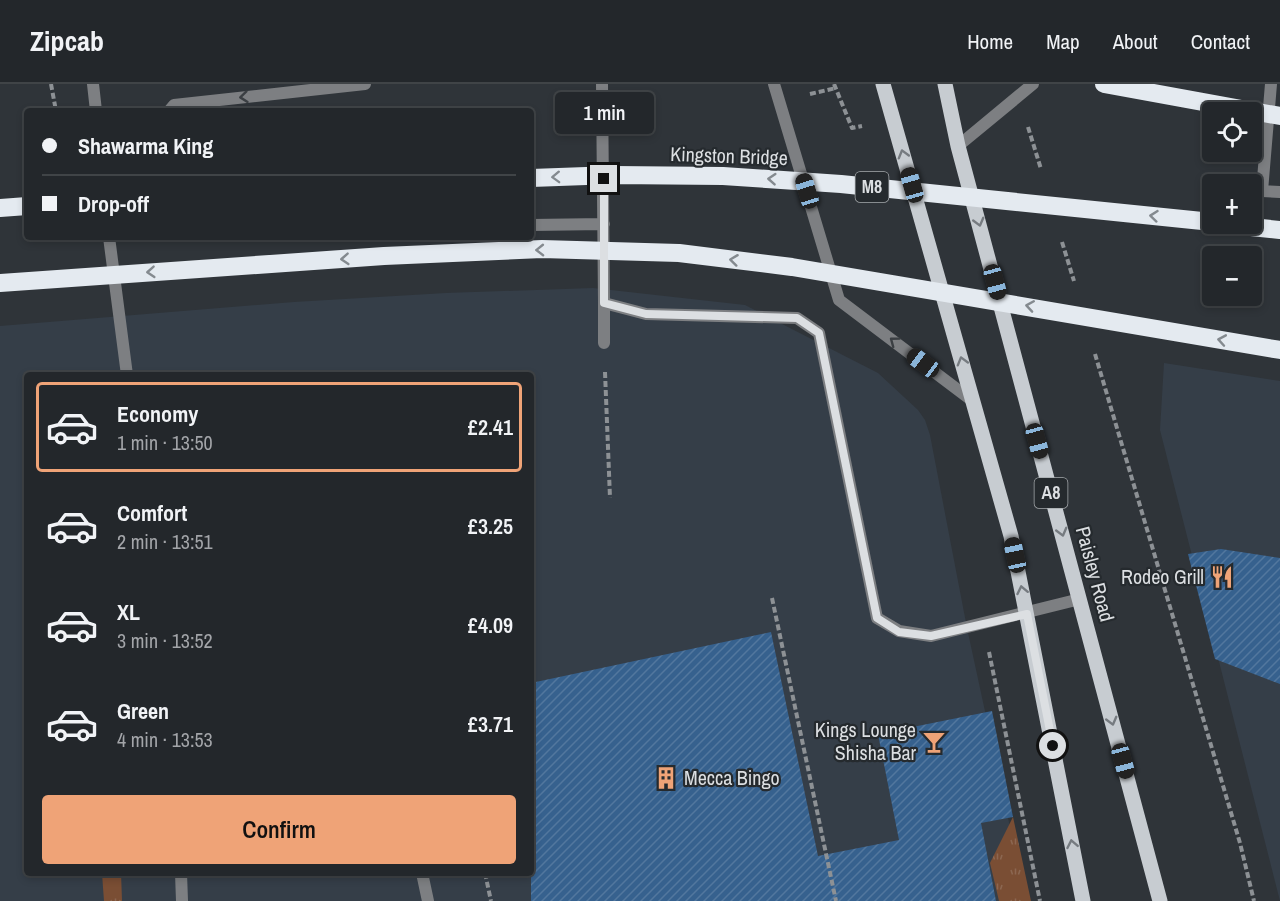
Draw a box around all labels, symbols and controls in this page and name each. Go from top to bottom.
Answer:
text: Zipcab [30,22,104,60]
text: Home [967,27,1013,56]
text: Map [1046,27,1080,56]
text: About [1113,27,1158,56]
text: Contact [1191,27,1250,56]
one-way arrow [240,91,249,103]
callout: 1 min [554,92,654,134]
text: 1 min [583,99,626,126]
map controls [1202,102,1262,306]
button: locate [1202,102,1262,162]
text: Shawarma King [78,131,213,161]
street label: Kingston Bridge [670,140,788,171]
one-way arrow [898,149,910,160]
route end [590,165,617,192]
car [898,165,926,205]
one-way arrow [551,171,560,183]
car [793,171,821,211]
road number: M8 [856,172,888,202]
one-way arrow [767,173,776,186]
button: + [1202,174,1262,234]
text: Drop-off [78,189,149,219]
one-way arrow [1149,211,1158,223]
one-way arrow [972,217,984,227]
one-way arrow [535,243,544,256]
button: − [1202,246,1262,306]
one-way arrow [341,252,350,265]
one-way arrow [730,254,739,266]
car [982,262,1008,302]
one-way arrow [146,265,155,278]
one-way arrow [1026,301,1035,313]
one-way arrow [1218,334,1228,347]
one-way arrow [889,337,900,348]
car [903,345,943,381]
one-way arrow [957,356,969,367]
text: Economy [117,399,198,429]
icon: car [45,400,99,454]
text: £2.41 [468,412,513,442]
car [1024,421,1050,461]
text: 1 min · 13:50 [117,429,213,456]
road number: A8 [1034,478,1068,508]
text: Comfort [117,498,187,528]
icon: car [45,499,99,553]
text: £3.25 [468,511,513,541]
street label: Paisley Road [1070,523,1121,624]
one-way arrow [1055,527,1067,537]
text: 2 min · 13:51 [117,528,213,555]
car [1002,536,1028,574]
place label: Rodeo Grill [1121,563,1204,590]
restaurant icon: Rodeo Grill [1209,564,1235,590]
one-way arrow [1017,586,1030,596]
text: XL [117,597,140,627]
icon: car [45,598,99,652]
text: £4.09 [468,610,513,640]
text: 3 min · 13:52 [117,627,213,654]
text: Green [117,696,169,726]
icon: car [45,697,99,751]
text: £3.71 [468,709,513,739]
one-way arrow [1105,715,1117,726]
place label: Kings Lounge Shisha Bar [815,716,917,766]
text: 4 min · 13:53 [117,726,213,753]
bar icon: Kings Lounge Shisha Bar [921,729,947,755]
route start [1039,732,1066,759]
car [1110,741,1136,781]
place label: Mecca Bingo [684,764,780,791]
building icon: Mecca Bingo [653,765,679,791]
button: Confirm [42,795,516,864]
one-way arrow [1066,839,1079,849]

